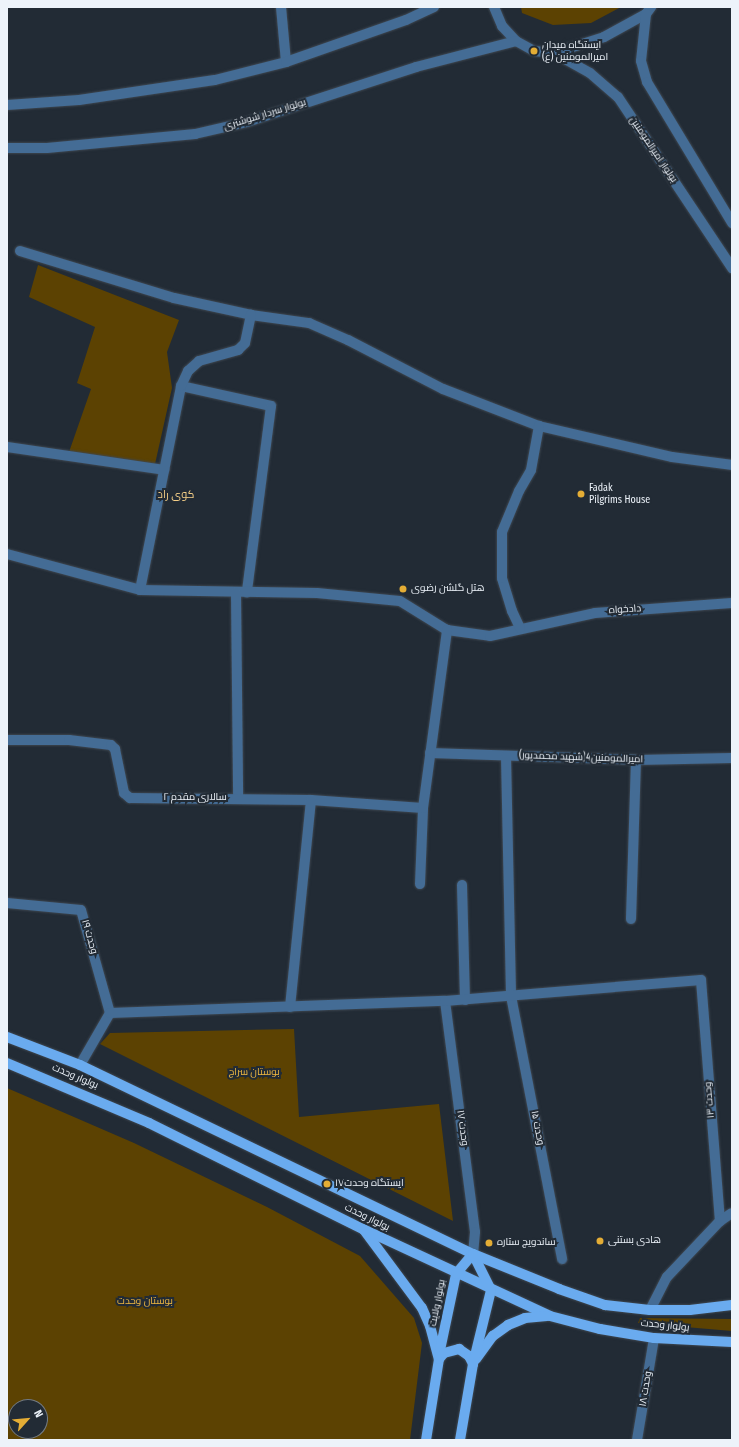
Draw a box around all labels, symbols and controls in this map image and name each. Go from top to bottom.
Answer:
place label: ایستگاه میدان امیرالمومنین (ع) [542,39,608,62]
marker: ایستگاه میدان امیرالمومنین (ع) [529,46,539,56]
street label: بولوار سردار شوشتری [222,97,308,133]
street label: بولوار امیرالمومنین [627,115,679,185]
place label: Fadak Pilgrims House [589,482,650,506]
district label: کوی راد [158,488,194,502]
marker: Fadak Pilgrims House [576,489,586,499]
place label: هتل گلشن رضوی [411,583,484,595]
marker: هتل گلشن رضوی [398,584,408,594]
street label: دادخواه [609,603,641,617]
street label: امیرالمومنین4(شهید محمدپور) [519,750,643,766]
street label: سالاری مقدم ۲ [163,792,227,804]
street label: وحدت ۱۹ [78,919,100,955]
street label: بولوار وحدت [50,1062,100,1092]
park label: بوستان سراج [228,1067,280,1079]
street label: وحدت ۱۳ [702,1081,718,1119]
street label: وحدت ۱۷ [454,1109,470,1147]
street label: وحدت ۱۵ [528,1110,546,1146]
place label: ایستگاه وحدت۱۷ [335,1178,404,1190]
marker: ایستگاه وحدت۱۷ [322,1179,332,1189]
street label: بولوار وحدت [342,1202,392,1234]
place label: هادی بستنی [608,1235,661,1247]
marker: هادی بستنی [595,1236,605,1246]
place label: ساندویچ ستاره [497,1237,556,1249]
marker: ساندویچ ستاره [484,1238,494,1248]
street label: بولوار ولایت [428,1279,448,1327]
park label: بوستان وحدت [117,1296,173,1308]
street label: بولوار وحدت [640,1317,690,1335]
street label: وحدت ۱۸ [637,1370,655,1408]
north arrow [8,1399,48,1439]
text: N [31,1408,46,1420]

